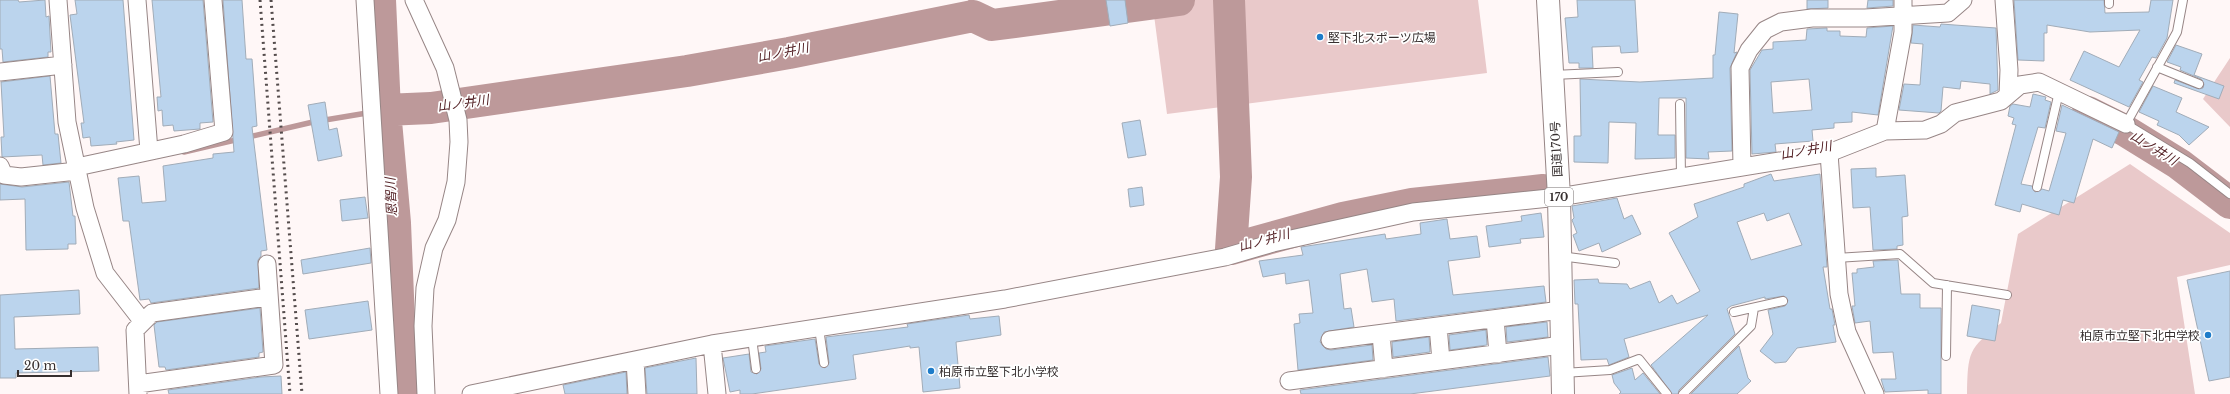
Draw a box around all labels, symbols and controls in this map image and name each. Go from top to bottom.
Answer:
place label: 堅下北スポーツ広場 [1328,30,1436,45]
marker: 堅下北スポーツ広場 [1315,32,1325,42]
water label: 山ノ井川 [756,38,812,65]
water label: 山ノ井川 [436,91,492,115]
street label: 国道170号 [1547,121,1565,177]
water label: 山ノ井川 [2127,127,2182,170]
water label: 山ノ井川 [1779,137,1835,163]
water label: 恩智川 [381,175,401,217]
road number: 170 [1545,188,1573,206]
water label: 山ノ井川 [1237,225,1293,255]
place label: 柏原市立堅下北中学校 [2080,328,2200,343]
marker: 柏原市立堅下北中学校 [2203,330,2213,340]
scale bar [18,352,71,378]
text: 20 m [24,358,56,373]
place label: 柏原市立堅下北小学校 [939,364,1059,379]
marker: 柏原市立堅下北小学校 [926,366,936,376]

